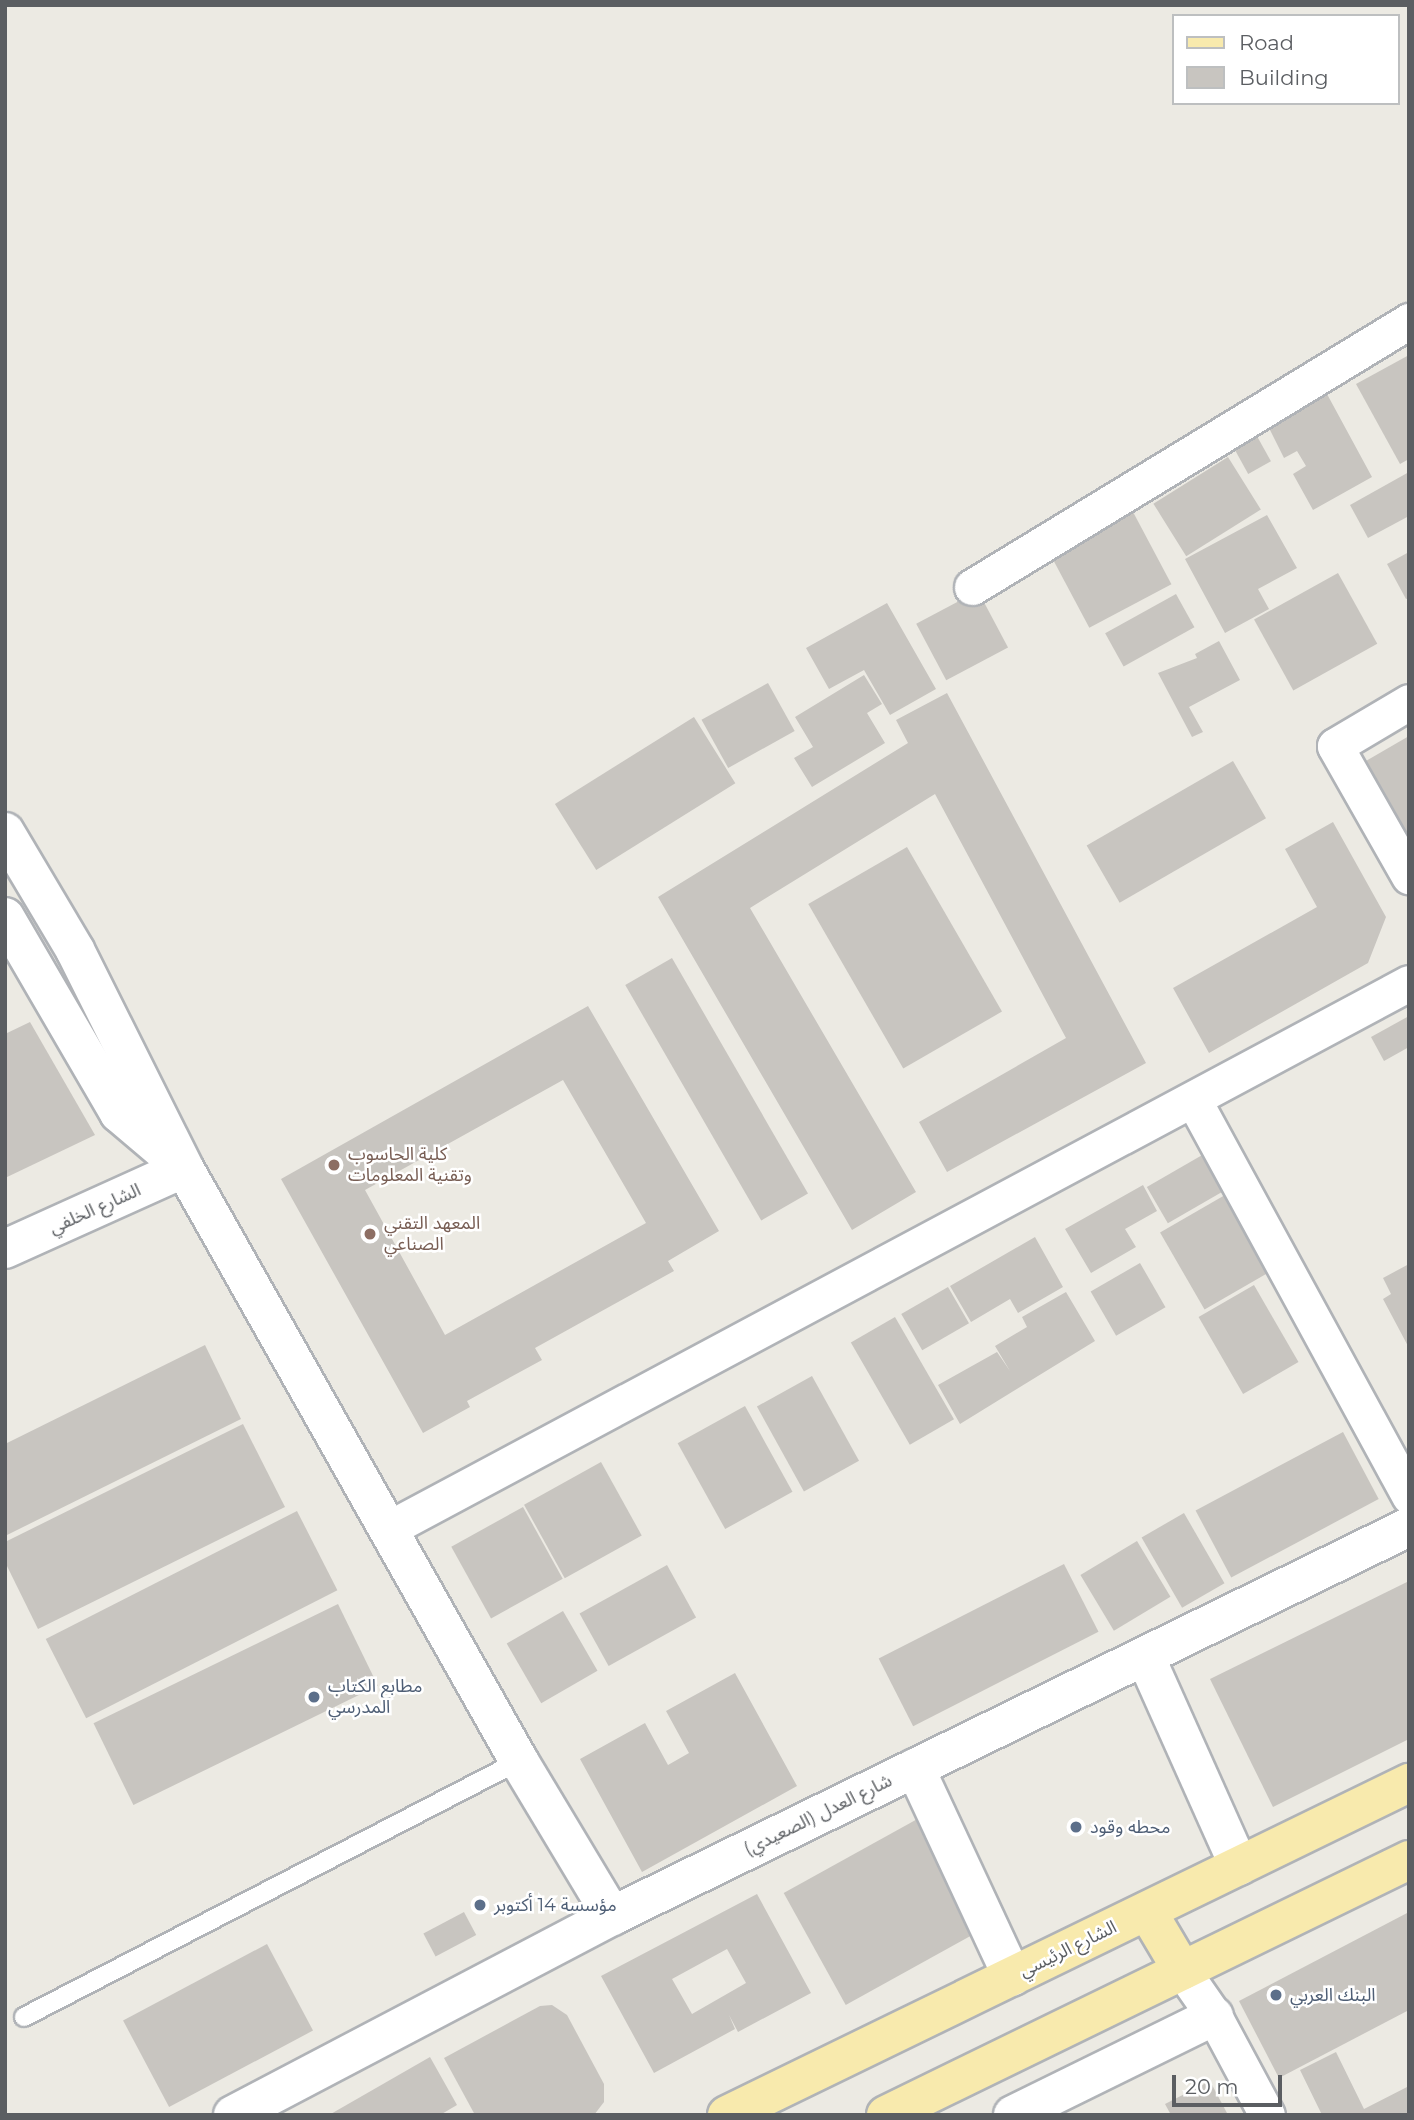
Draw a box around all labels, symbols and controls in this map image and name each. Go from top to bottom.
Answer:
legend [1172,14,1400,105]
text: Road [1239,30,1294,55]
text: Building [1239,65,1329,90]
place label: كلية الحاسوب وتقنية المعلومات [348,1144,472,1186]
marker: كلية الحاسوب وتقنية المعلومات [326,1157,342,1173]
street label: الشارع الخلفي [46,1179,144,1239]
place label: المعهد التقني الصناعي [384,1213,480,1256]
marker: المعهد التقني الصناعي [362,1226,378,1242]
place label: مطابع الكتاب المدرسي [328,1676,423,1718]
marker: مطابع الكتاب المدرسي [306,1689,322,1705]
street label: شارع العدل (الصعيدي) [740,1770,896,1860]
place label: محطه وقود [1090,1816,1170,1838]
marker: محطه وقود [1068,1819,1084,1835]
place label: مؤسسة 14 أكتوبر [494,1894,617,1916]
marker: مؤسسة 14 أكتوبر [472,1897,488,1913]
street label: الشارع الرئيسي [1016,1916,1120,1982]
place label: البنك العربي [1290,1984,1376,2006]
marker: البنك العربي [1268,1987,1284,2003]
scale bar [1176,2060,1286,2104]
text: 20 m [1185,2074,1239,2099]

